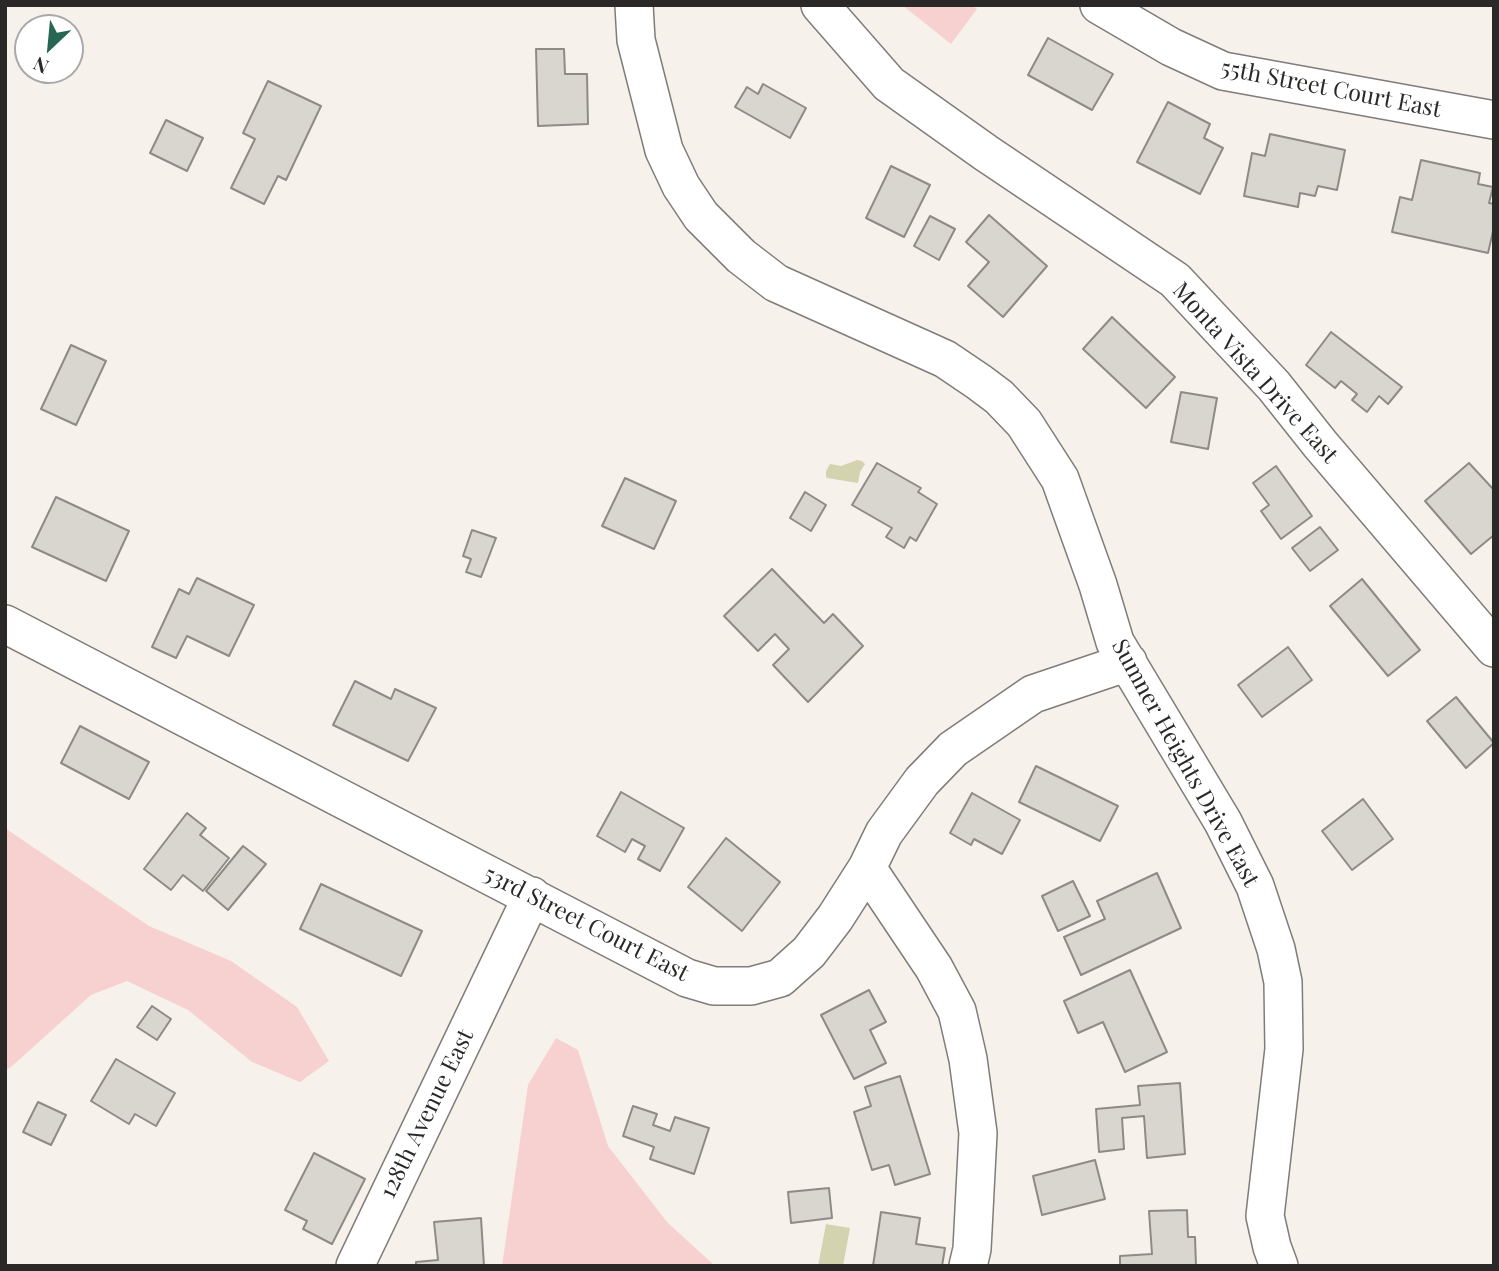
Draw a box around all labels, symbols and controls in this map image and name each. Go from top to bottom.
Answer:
north arrow [14,14,84,84]
text: N [29,51,53,81]
street label: 55th Street Court East [1219,54,1443,124]
street label: Monta Vista Drive East [1167,277,1343,469]
street label: Sumner Heights Drive East [1105,634,1265,892]
street label: 53rd Street Court East [479,860,693,988]
street label: 128th Avenue East [374,1025,480,1203]

